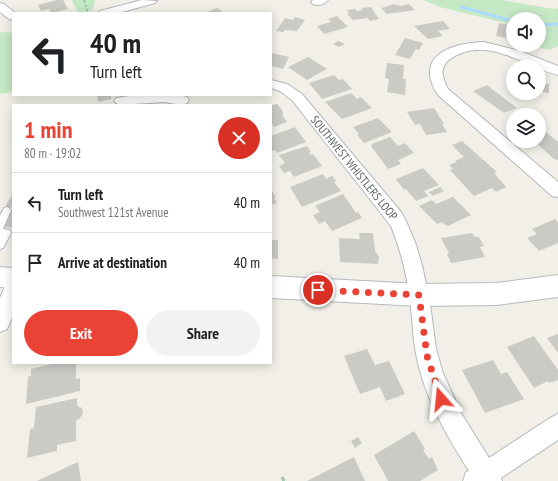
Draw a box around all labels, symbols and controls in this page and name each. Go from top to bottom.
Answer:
map controls [506,12,546,148]
button: sound [506,12,546,52]
text: 40 m [90,24,141,61]
icon: left [24,28,76,80]
text: Turn left [90,60,142,83]
button: search [506,60,546,100]
button: layers [506,108,546,148]
street label: SOUTHWEST WHISTLERS LOOP [308,113,401,223]
text: 1 min [24,114,72,145]
button: close [218,117,260,159]
text: 80 m · 19:02 [24,145,81,162]
text: Turn left [58,185,103,204]
icon: left [24,192,46,214]
text: 40 m [234,193,260,212]
text: Southwest 121st Avenue [58,204,169,221]
icon: arrive [24,252,46,274]
text: Arrive at destination [58,253,167,272]
text: 40 m [234,253,260,272]
pin [301,273,335,307]
icon: arrive [307,279,329,301]
button: Exit [24,310,138,356]
button: Share [146,310,260,356]
position arrow [420,378,462,420]

